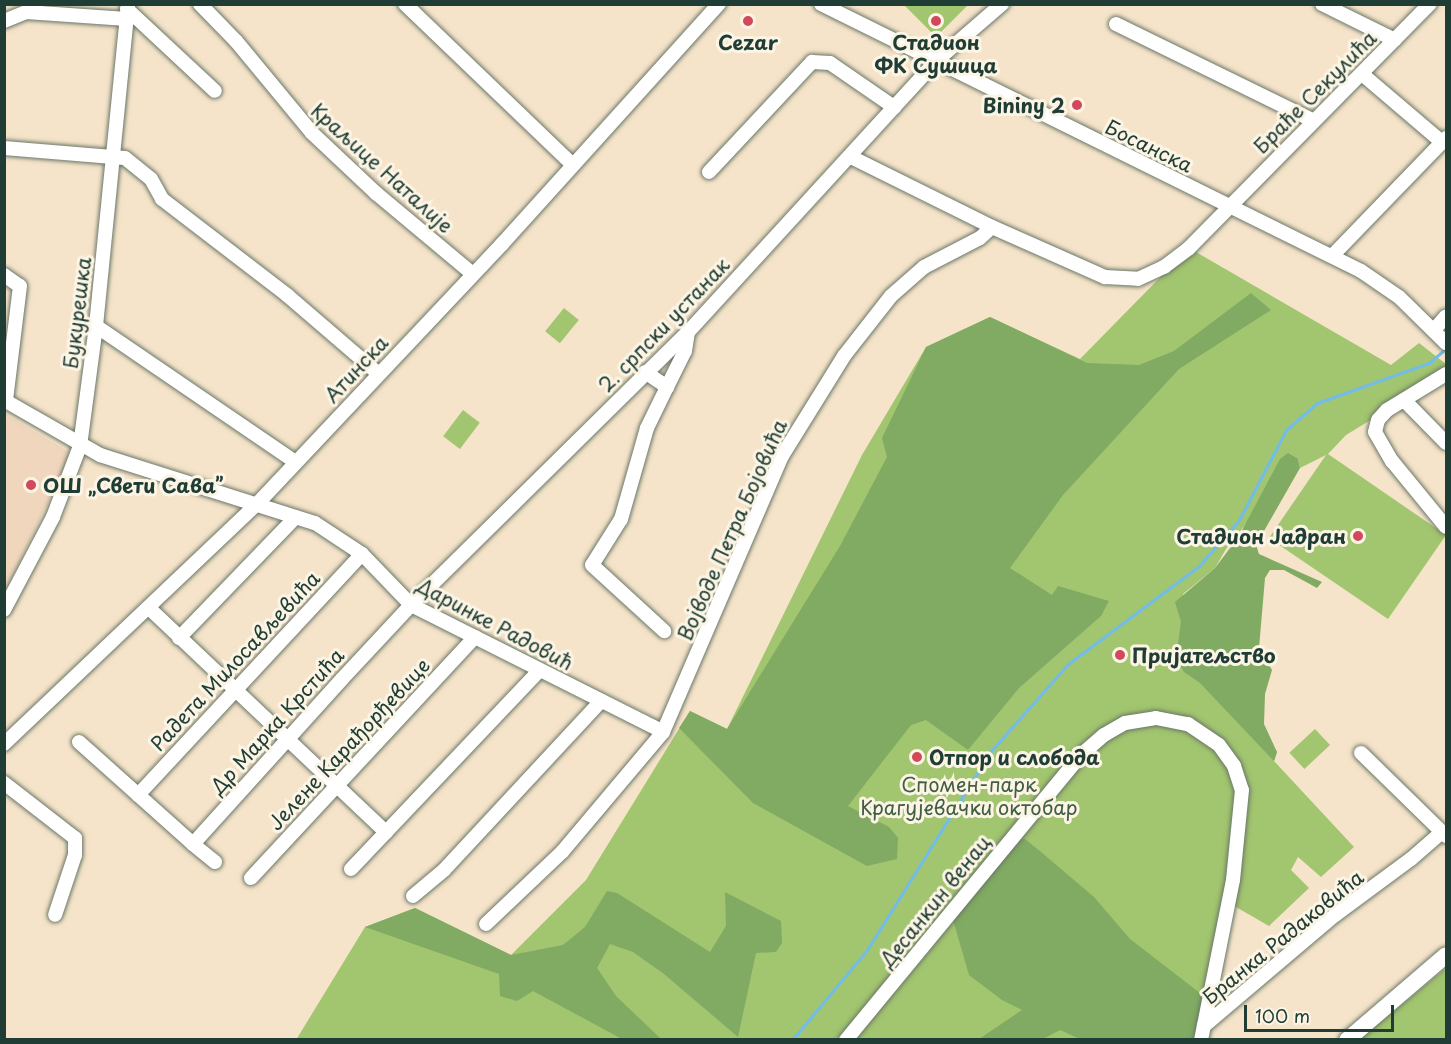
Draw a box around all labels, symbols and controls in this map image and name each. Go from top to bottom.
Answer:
marker: Cezar [741,14,755,28]
marker: Стадион ФК Сушица [929,14,943,28]
street label: Браће Секулића [1249,26,1381,158]
place label: Cezar [718,30,778,54]
place label: Стадион ФК Сушица [874,30,998,77]
place label: Bininy 2 [982,93,1065,117]
street label: Краљице Наталије [306,98,458,238]
marker: Bininy 2 [1070,98,1084,112]
street label: Босанска [1102,115,1196,177]
street label: 2. српски устанак [593,252,735,398]
street label: Букурешка [58,256,96,370]
street label: Атинска [319,331,393,407]
street label: Војводе Петра Бојовића [672,416,792,644]
place label: ОШ „Свети Сава” [43,473,224,497]
marker: ОШ „Свети Сава” [24,478,38,492]
place label: Стадион Јадран [1176,524,1346,548]
marker: Стадион Јадран [1351,529,1365,543]
street label: Радета Милосављевића [145,566,325,756]
street label: Даринке Радовић [413,573,577,675]
street label: Др Марка Крстића [205,642,349,800]
place label: Пријатељство [1132,643,1276,667]
marker: Пријатељство [1113,648,1127,662]
street label: Јелене Карађорђевице [263,653,435,835]
place label: Отпор и слобода [929,745,1100,769]
marker: Отпор и слобода [910,750,924,764]
park label: Спомен-парк Крагујевачки октобар [860,773,1078,820]
street label: Десанкин венац [875,830,995,972]
street label: Бранка Радаковића [1198,865,1368,1009]
scale bar [1247,993,1397,1031]
text: 100 m [1255,1002,1310,1029]

